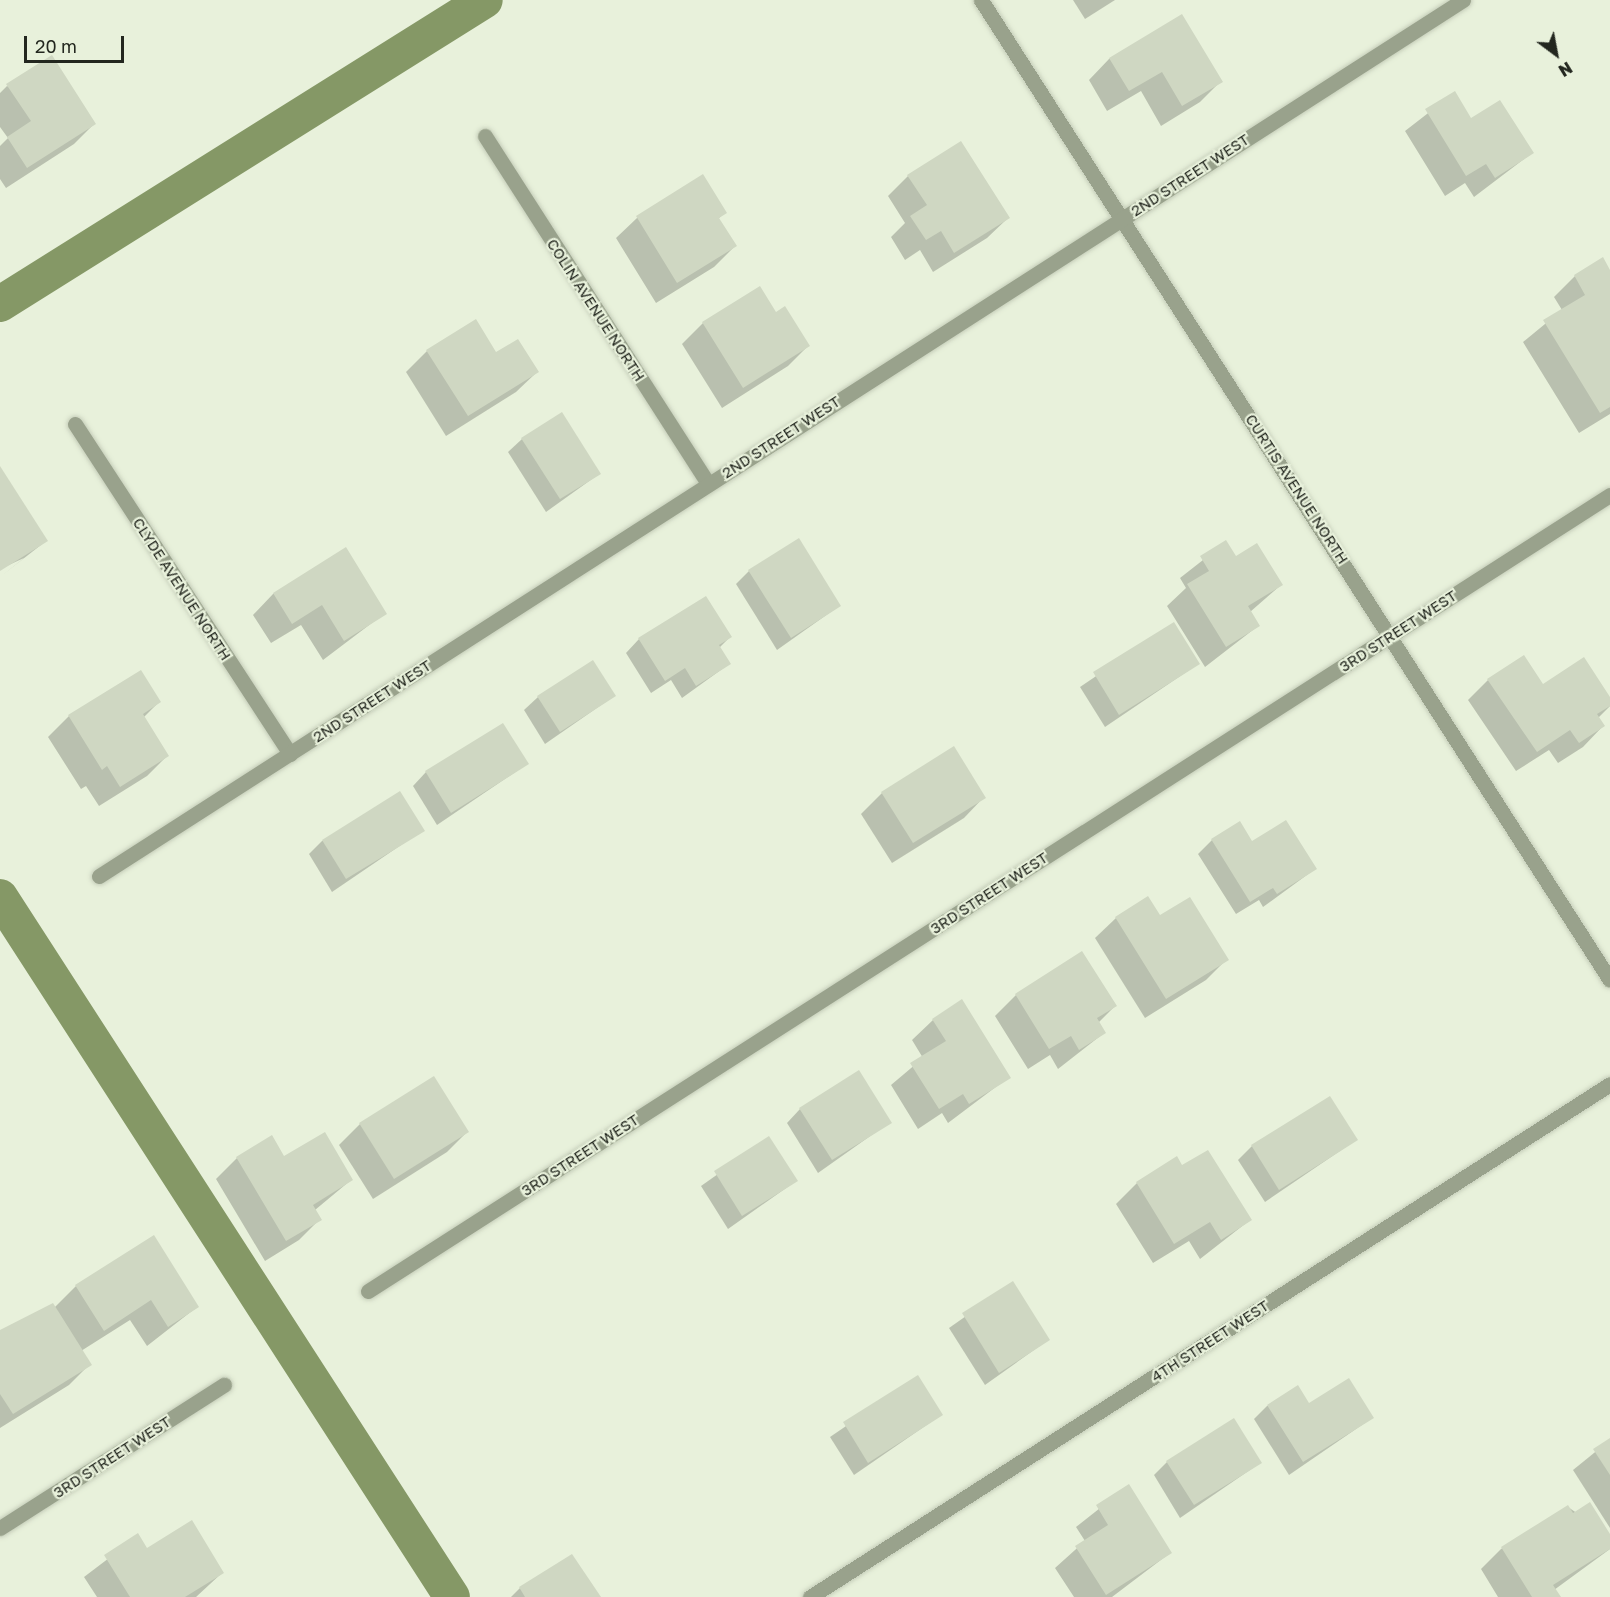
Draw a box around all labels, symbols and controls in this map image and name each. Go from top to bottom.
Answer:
scale bar [27,24,128,62]
north arrow [1526,24,1586,84]
text: 20 m [35,35,77,57]
text: N [1555,58,1576,81]
street label: 2ND STREET WEST [1128,130,1252,220]
street label: COLIN AVENUE NORTH [543,235,649,385]
street label: 2ND STREET WEST [719,392,843,482]
street label: CURTIS AVENUE NORTH [1242,411,1352,567]
street label: CLYDE AVENUE NORTH [129,514,235,664]
street label: 3RD STREET WEST [1336,586,1460,676]
street label: 2ND STREET WEST [310,656,434,746]
street label: 3RD STREET WEST [927,848,1051,938]
street label: 3RD STREET WEST [518,1110,642,1200]
street label: 4TH STREET WEST [1148,1296,1272,1386]
street label: 3RD STREET WEST [50,1412,174,1502]

